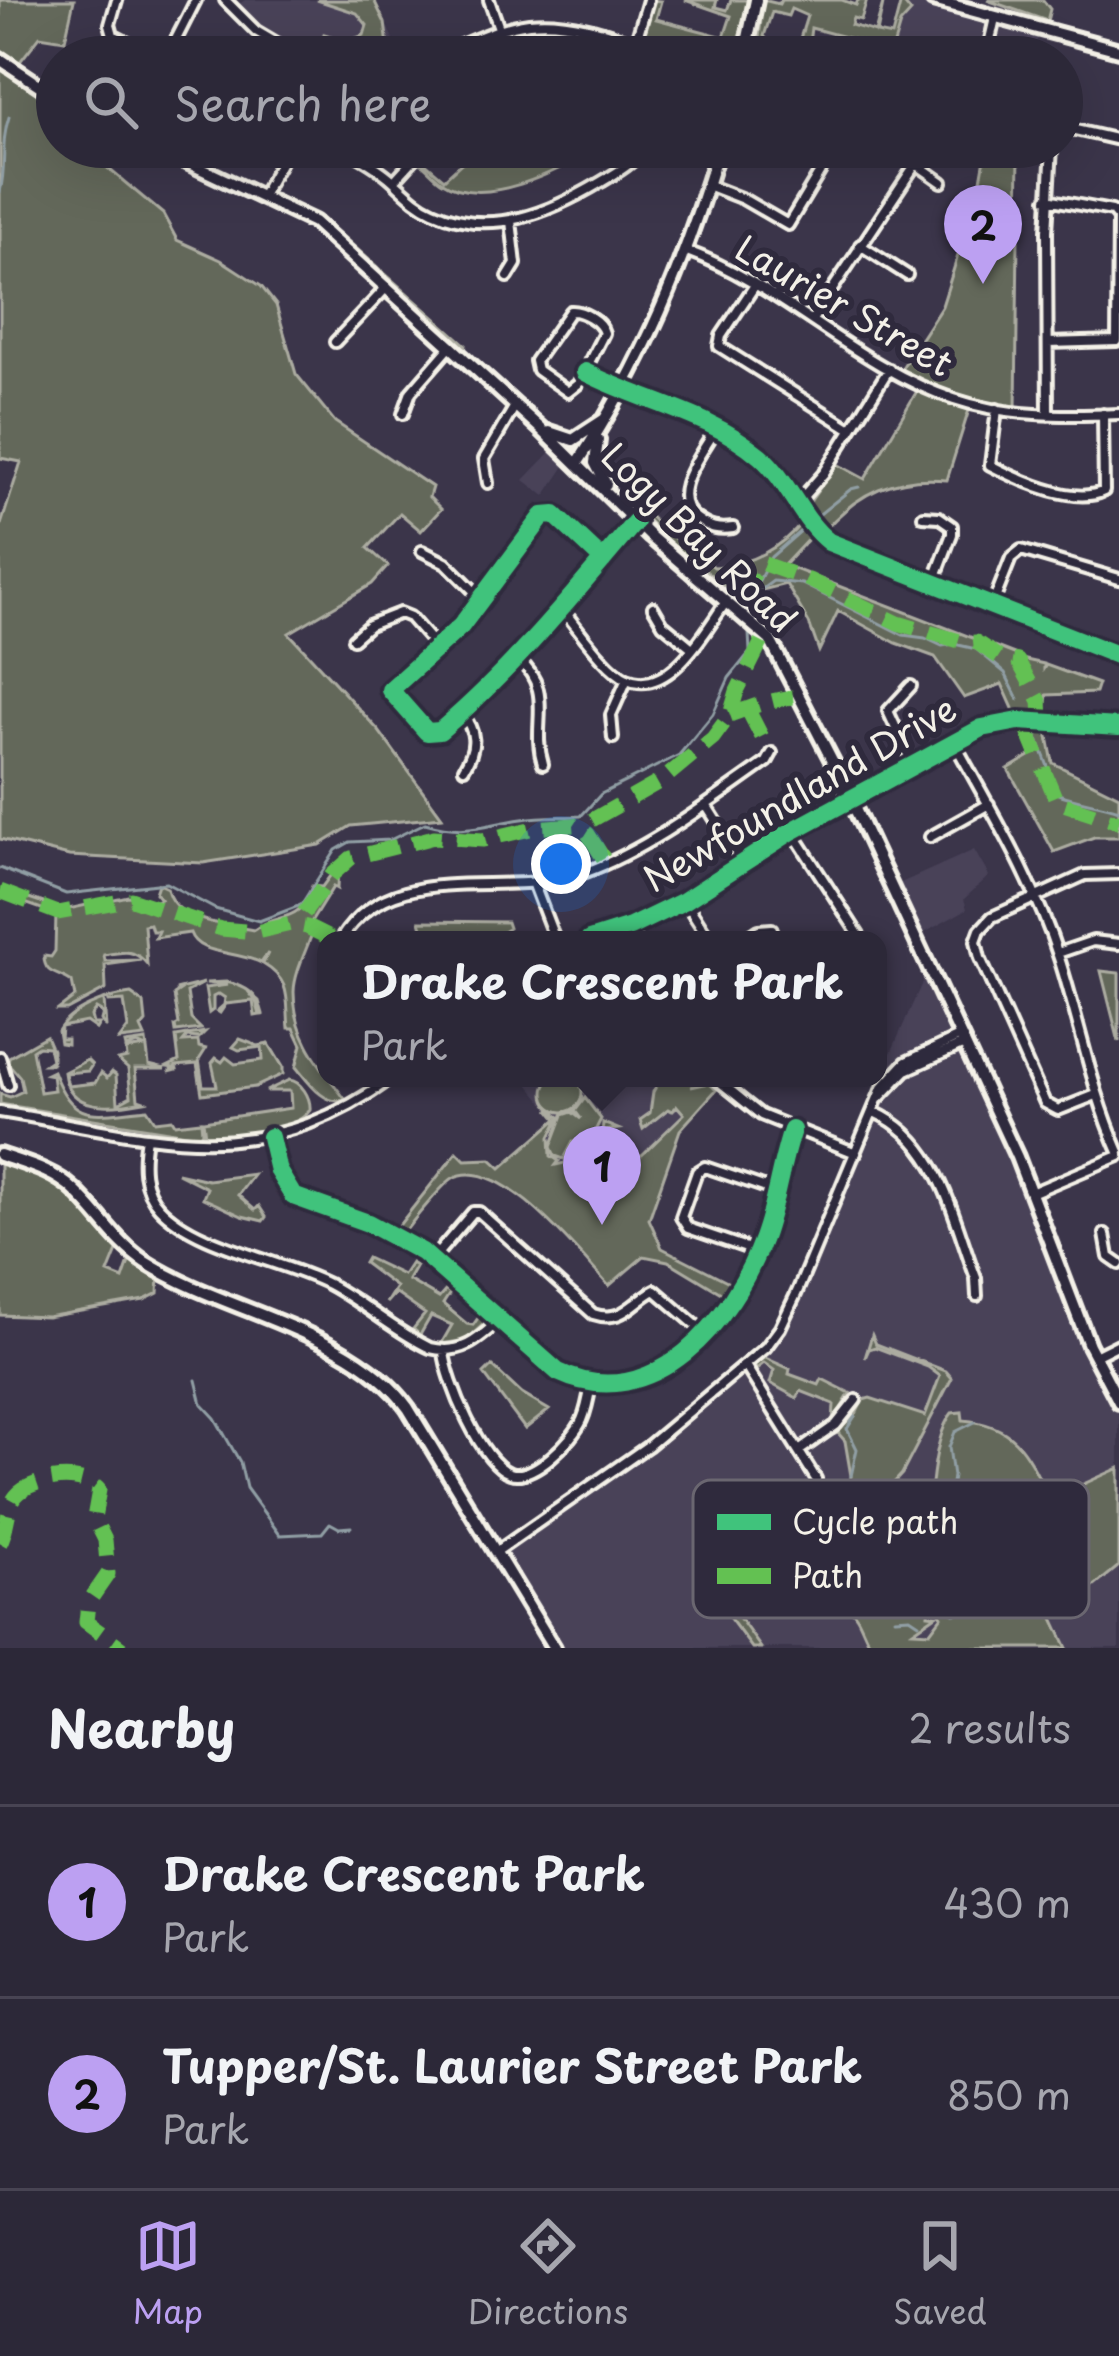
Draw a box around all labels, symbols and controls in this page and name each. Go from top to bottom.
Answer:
search box [36,36,1083,168]
text: Search here [174,68,431,136]
icon: search [78,69,144,135]
pin: 2 [944,185,1022,284]
street label: Laurier Street [726,220,964,388]
street label: Logy Bay Road [590,429,810,644]
street label: Newfoundland Drive [632,681,966,904]
your location [531,834,591,894]
popup [317,931,887,1087]
text: Drake Crescent Park [361,946,843,1014]
text: Park [361,1014,448,1073]
pin: 1 [563,1126,641,1225]
legend [693,1480,1089,1618]
text: Cycle path [792,1495,958,1545]
text: Path [792,1549,863,1599]
text: Nearby [48,1688,235,1765]
text: 2 results [909,1697,1071,1756]
text: Drake Crescent Park [162,1838,645,1906]
text: 1 [78,1872,96,1931]
text: 430 m [944,1872,1071,1931]
text: Park [162,1906,249,1965]
text: Tupper/St. Laurier Street Park [162,2030,862,2098]
text: 2 [73,2064,101,2123]
text: 850 m [947,2064,1071,2123]
text: Park [162,2098,249,2157]
tab: Map [132,2213,203,2335]
tab: Directions [468,2213,628,2335]
tab: Saved [893,2213,987,2335]

